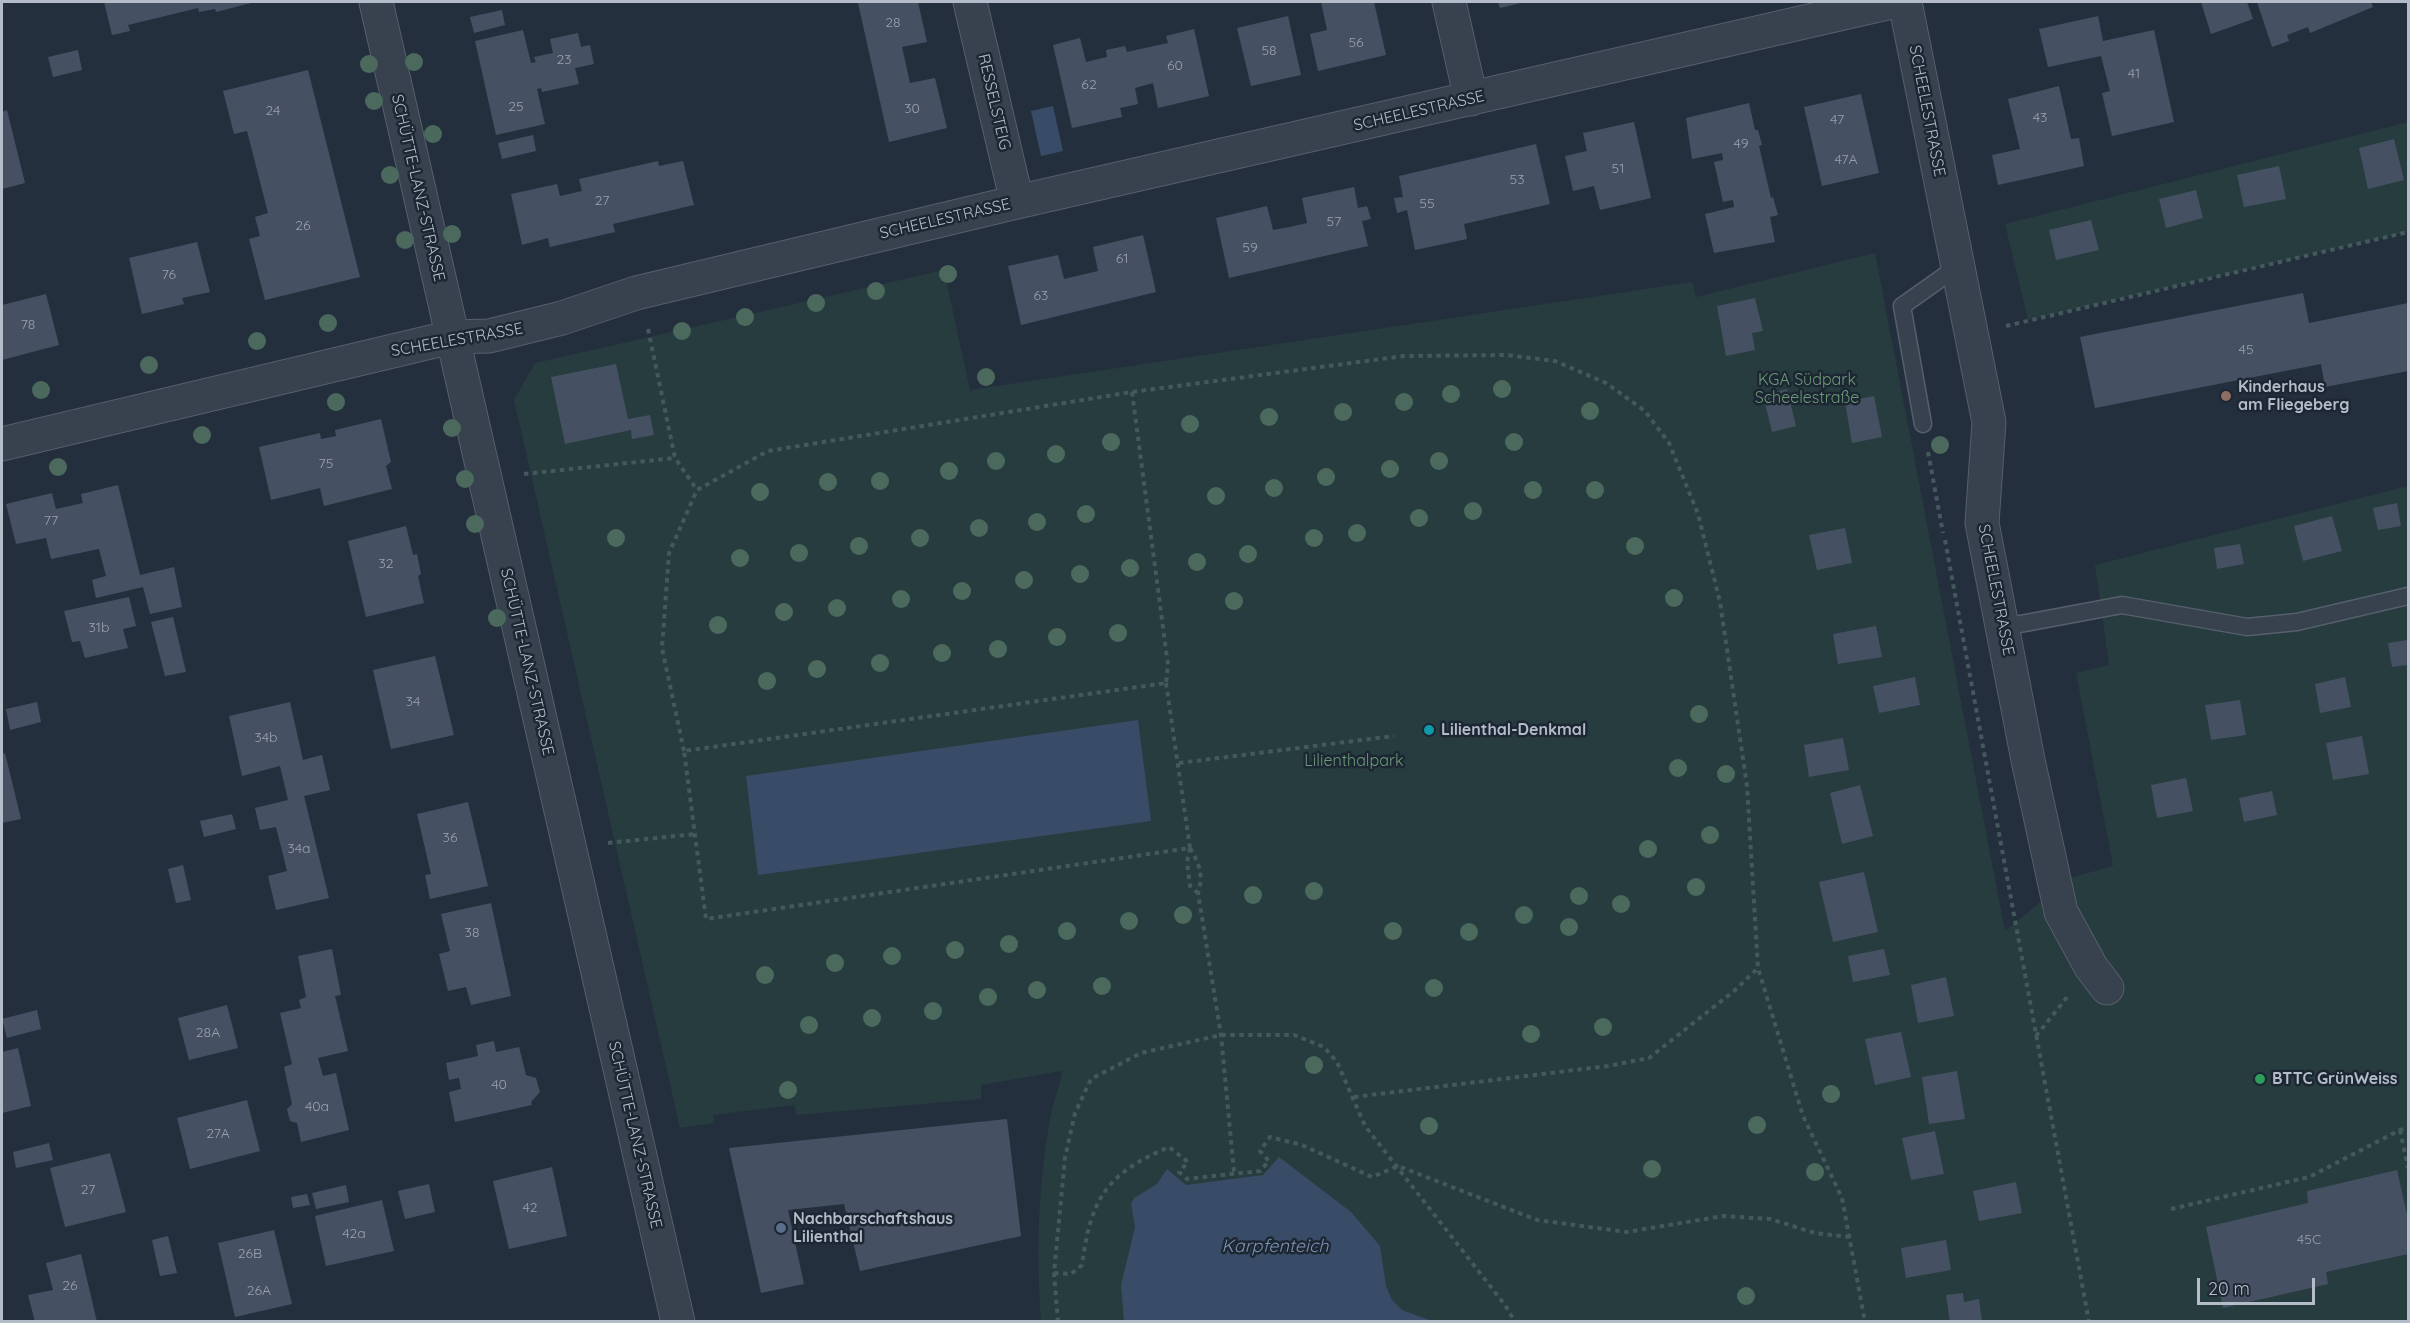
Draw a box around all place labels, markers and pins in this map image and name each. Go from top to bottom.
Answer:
place label: Kinderhaus am Fliegeberg [2238,377,2349,415]
marker: Kinderhaus am Fliegeberg [2219,389,2233,403]
place label: Lilienthal-Denkmal [1441,720,1586,740]
marker: Lilienthal-Denkmal [1422,723,1436,737]
place label: BTTC GrünWeiss [2272,1069,2397,1089]
marker: BTTC GrünWeiss [2253,1072,2267,1086]
place label: Nachbarschaftshaus Lilienthal [793,1209,953,1247]
marker: Nachbarschaftshaus Lilienthal [774,1221,788,1235]

